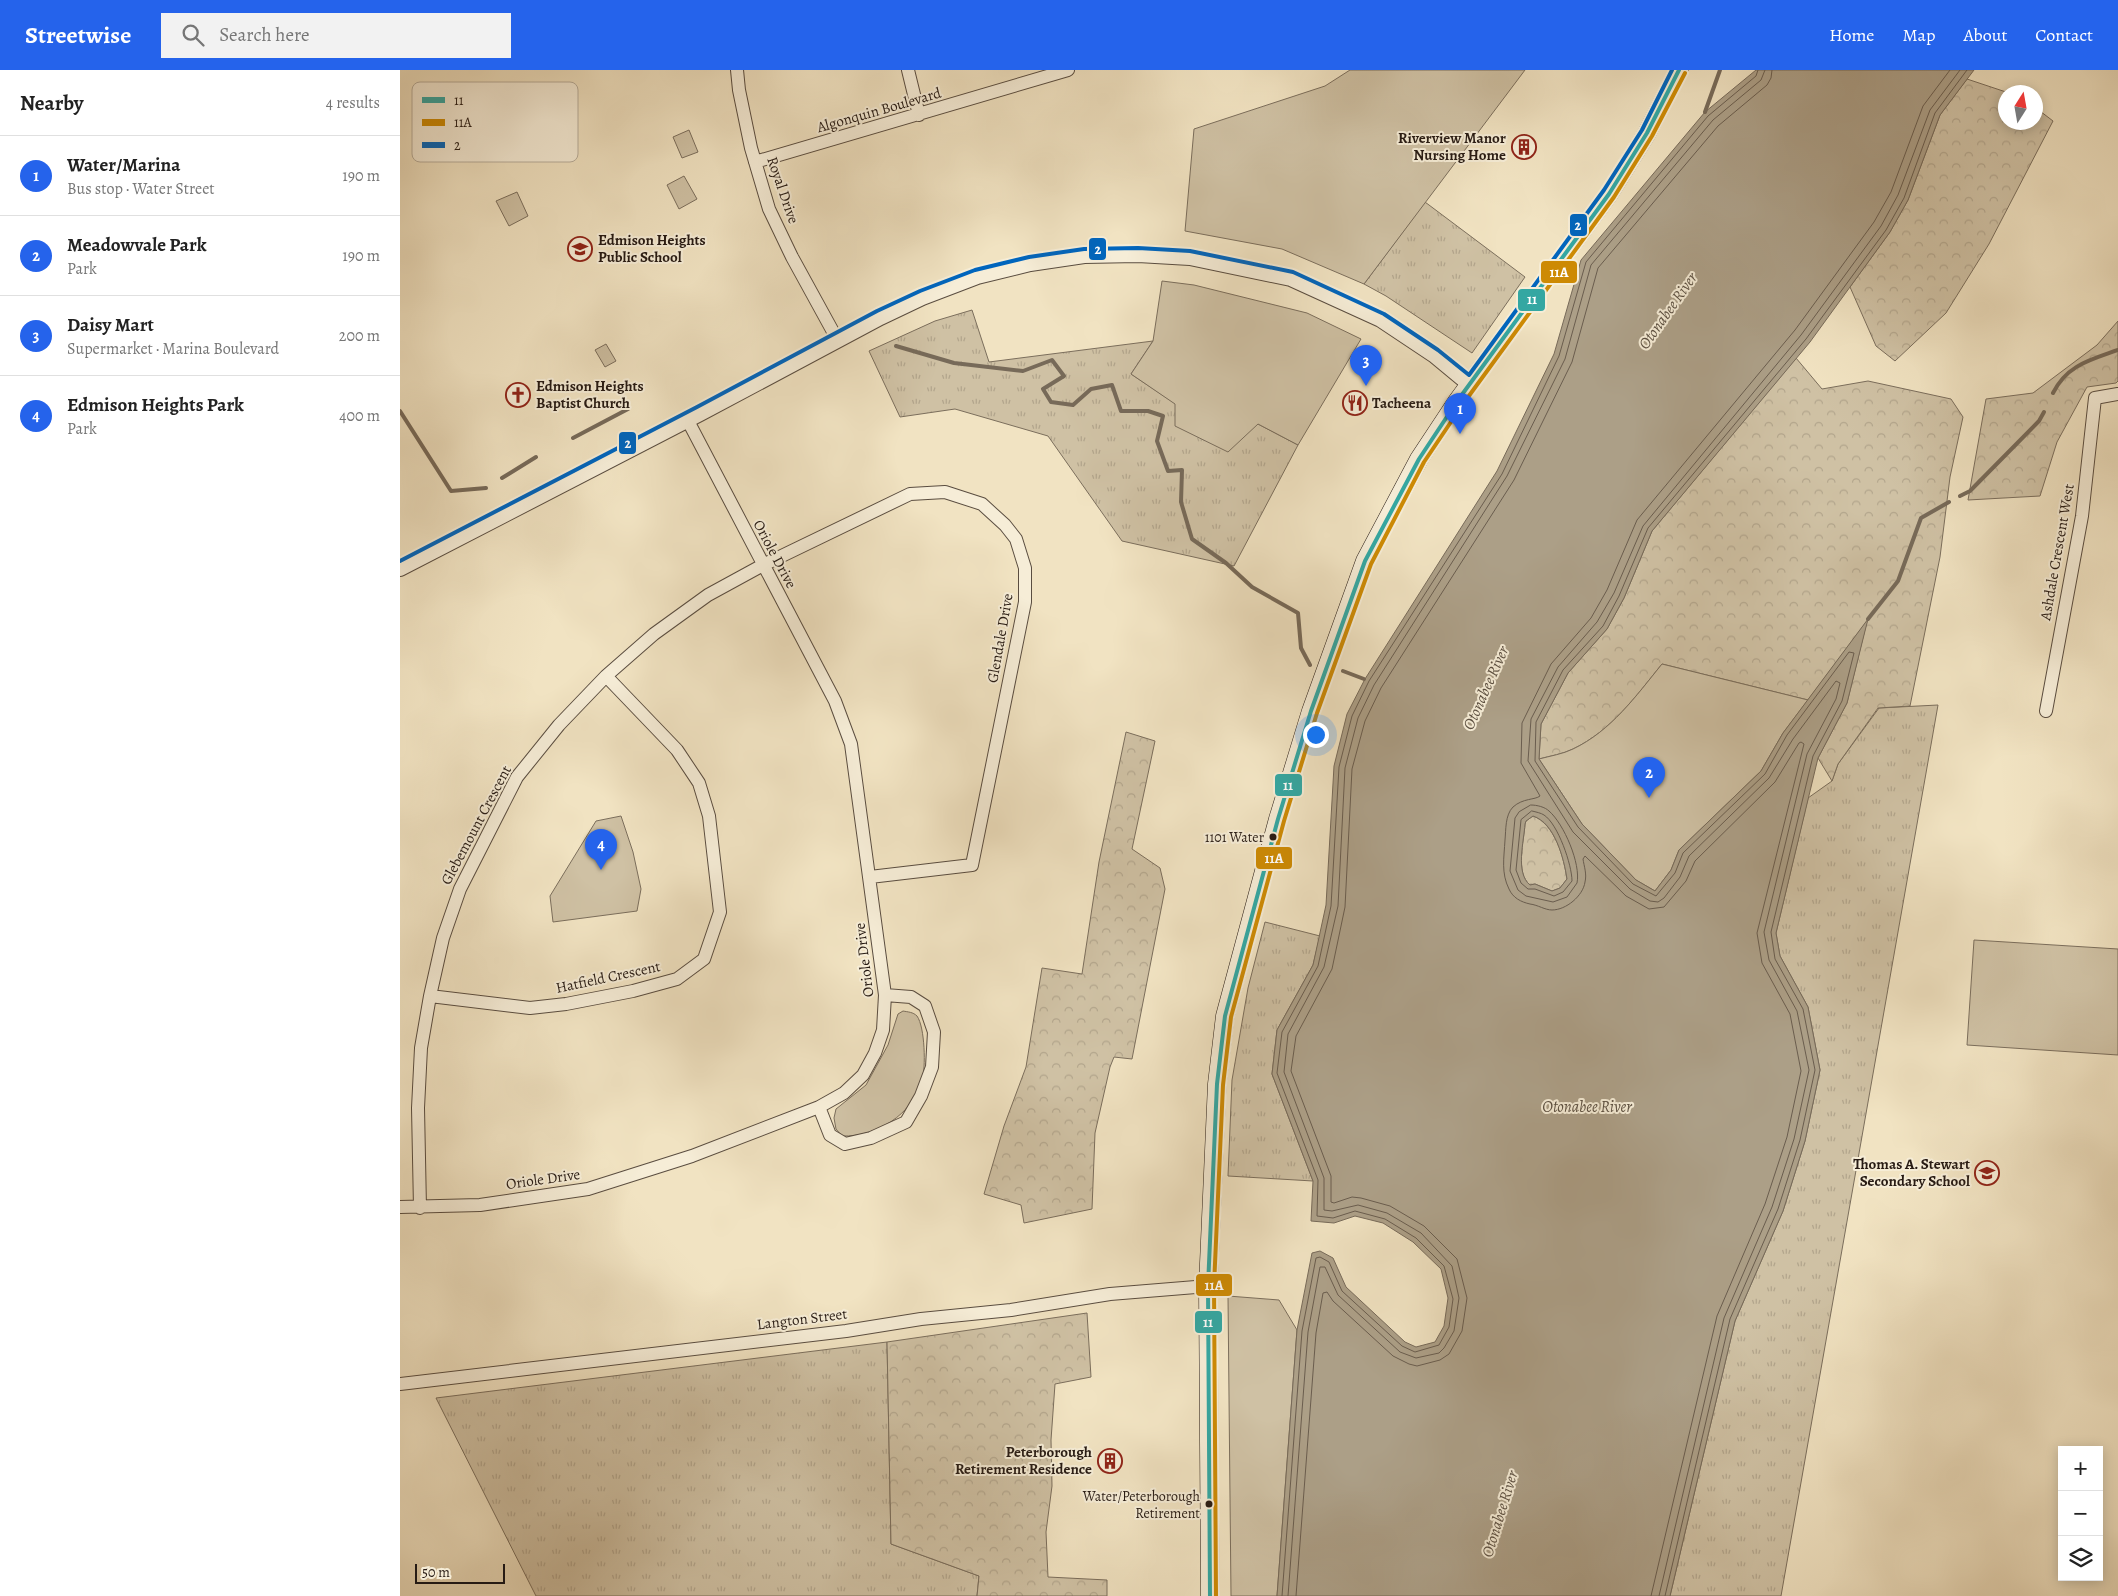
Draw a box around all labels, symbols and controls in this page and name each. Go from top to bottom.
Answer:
search box [161,13,511,58]
text: Streetwise [25,19,131,51]
icon: search [179,21,207,49]
text: Search here [219,22,310,48]
text: Home [1829,23,1874,47]
text: Map [1902,23,1935,47]
text: About [1963,23,2007,47]
text: Contact [2035,23,2093,47]
legend [412,82,578,162]
street label: Algonquin Boulevard [814,82,944,138]
north arrow [1998,85,2043,130]
text: Nearby [20,89,83,117]
text: 11 [454,91,464,110]
text: 4 results [326,92,380,114]
text: 11A [454,113,473,132]
place label: Riverview Manor Nursing Home [1398,128,1506,165]
building icon: Riverview Manor Nursing Home [1511,134,1537,160]
text: 2 [454,136,461,155]
text: Water/Marina [67,152,180,178]
street label: Royal Drive [762,154,804,226]
text: 1 [33,165,39,187]
text: 190 m [342,165,380,187]
text: Bus stop · Water Street [67,178,215,200]
line badge: 2 [1569,213,1588,237]
text: 2 [1575,216,1582,235]
place label: Edmison Heights Public School [598,230,706,267]
text: Meadowvale Park [67,232,206,258]
school or university icon: Edmison Heights Public School [567,236,593,262]
line badge: 2 [1088,237,1107,261]
text: 2 [1095,240,1102,259]
text: 2 [32,245,40,267]
text: 190 m [342,245,380,267]
text: Park [67,258,97,280]
line badge: 11A [1540,260,1578,284]
text: 11A [1550,263,1569,282]
water label: Otonabee River [1633,268,1703,354]
line badge: 11 [1517,288,1546,312]
text: 11 [1527,290,1537,309]
text: Daisy Mart [67,312,154,338]
text: 3 [33,325,39,347]
text: 200 m [339,325,380,347]
text: Supermarket · Marina Boulevard [67,338,279,360]
pin: 3 [1350,345,1382,386]
place label: Edmison Heights Baptist Church [536,376,644,413]
church icon: Edmison Heights Baptist Church [505,382,531,408]
restaurant icon: Tacheena [1342,390,1368,416]
text: Edmison Heights Park [67,392,244,418]
place label: Tacheena [1372,393,1432,413]
pin: 1 [1444,393,1476,434]
text: 4 [32,405,40,427]
text: 400 m [339,405,380,427]
text: Park [67,418,97,440]
line badge: 2 [618,431,637,455]
text: 2 [625,434,632,453]
street label: Ashdale Crescent West [2035,482,2079,623]
street label: Oriole Drive [749,516,802,592]
street label: Glendale Drive [982,591,1018,684]
water label: Otonabee River [1458,642,1514,733]
your location [1303,722,1329,748]
pin: 2 [1633,757,1665,798]
street label: Glebemount Crescent [436,762,516,888]
line badge: 11 [1274,773,1303,797]
text: 11 [1283,776,1293,795]
place label: 1101 Water [1205,828,1265,847]
pin: 4 [585,829,617,870]
marker: 1101 Water [1268,832,1278,842]
line badge: 11A [1255,846,1293,870]
text: 11A [1265,849,1284,868]
street label: Oriole Drive [849,921,878,998]
street label: Hatfield Crescent [554,956,662,998]
water label: Otonabee River [1542,1096,1632,1118]
place label: Thomas A. Stewart Secondary School [1853,1154,1970,1191]
school or university icon: Thomas A. Stewart Secondary School [1974,1160,2000,1186]
street label: Oriole Drive [505,1164,582,1194]
line badge: 11A [1195,1273,1233,1297]
text: 11A [1205,1276,1224,1295]
street label: Langton Street [756,1304,848,1334]
line badge: 11 [1194,1310,1223,1334]
text: 11 [1203,1313,1213,1332]
place label: Peterborough Retirement Residence [955,1442,1092,1479]
map controls [2058,1446,2103,1581]
button: + [2058,1446,2103,1491]
building icon: Peterborough Retirement Residence [1097,1448,1123,1474]
water label: Otonabee River [1476,1468,1524,1560]
place label: Water/Peterborough Retirement [1082,1487,1201,1523]
button: − [2058,1491,2103,1536]
marker: Water/Peterborough Retirement [1204,1499,1214,1509]
button: layers [2058,1536,2103,1581]
scale bar [415,1561,505,1584]
text: 50 m [422,1563,450,1582]

